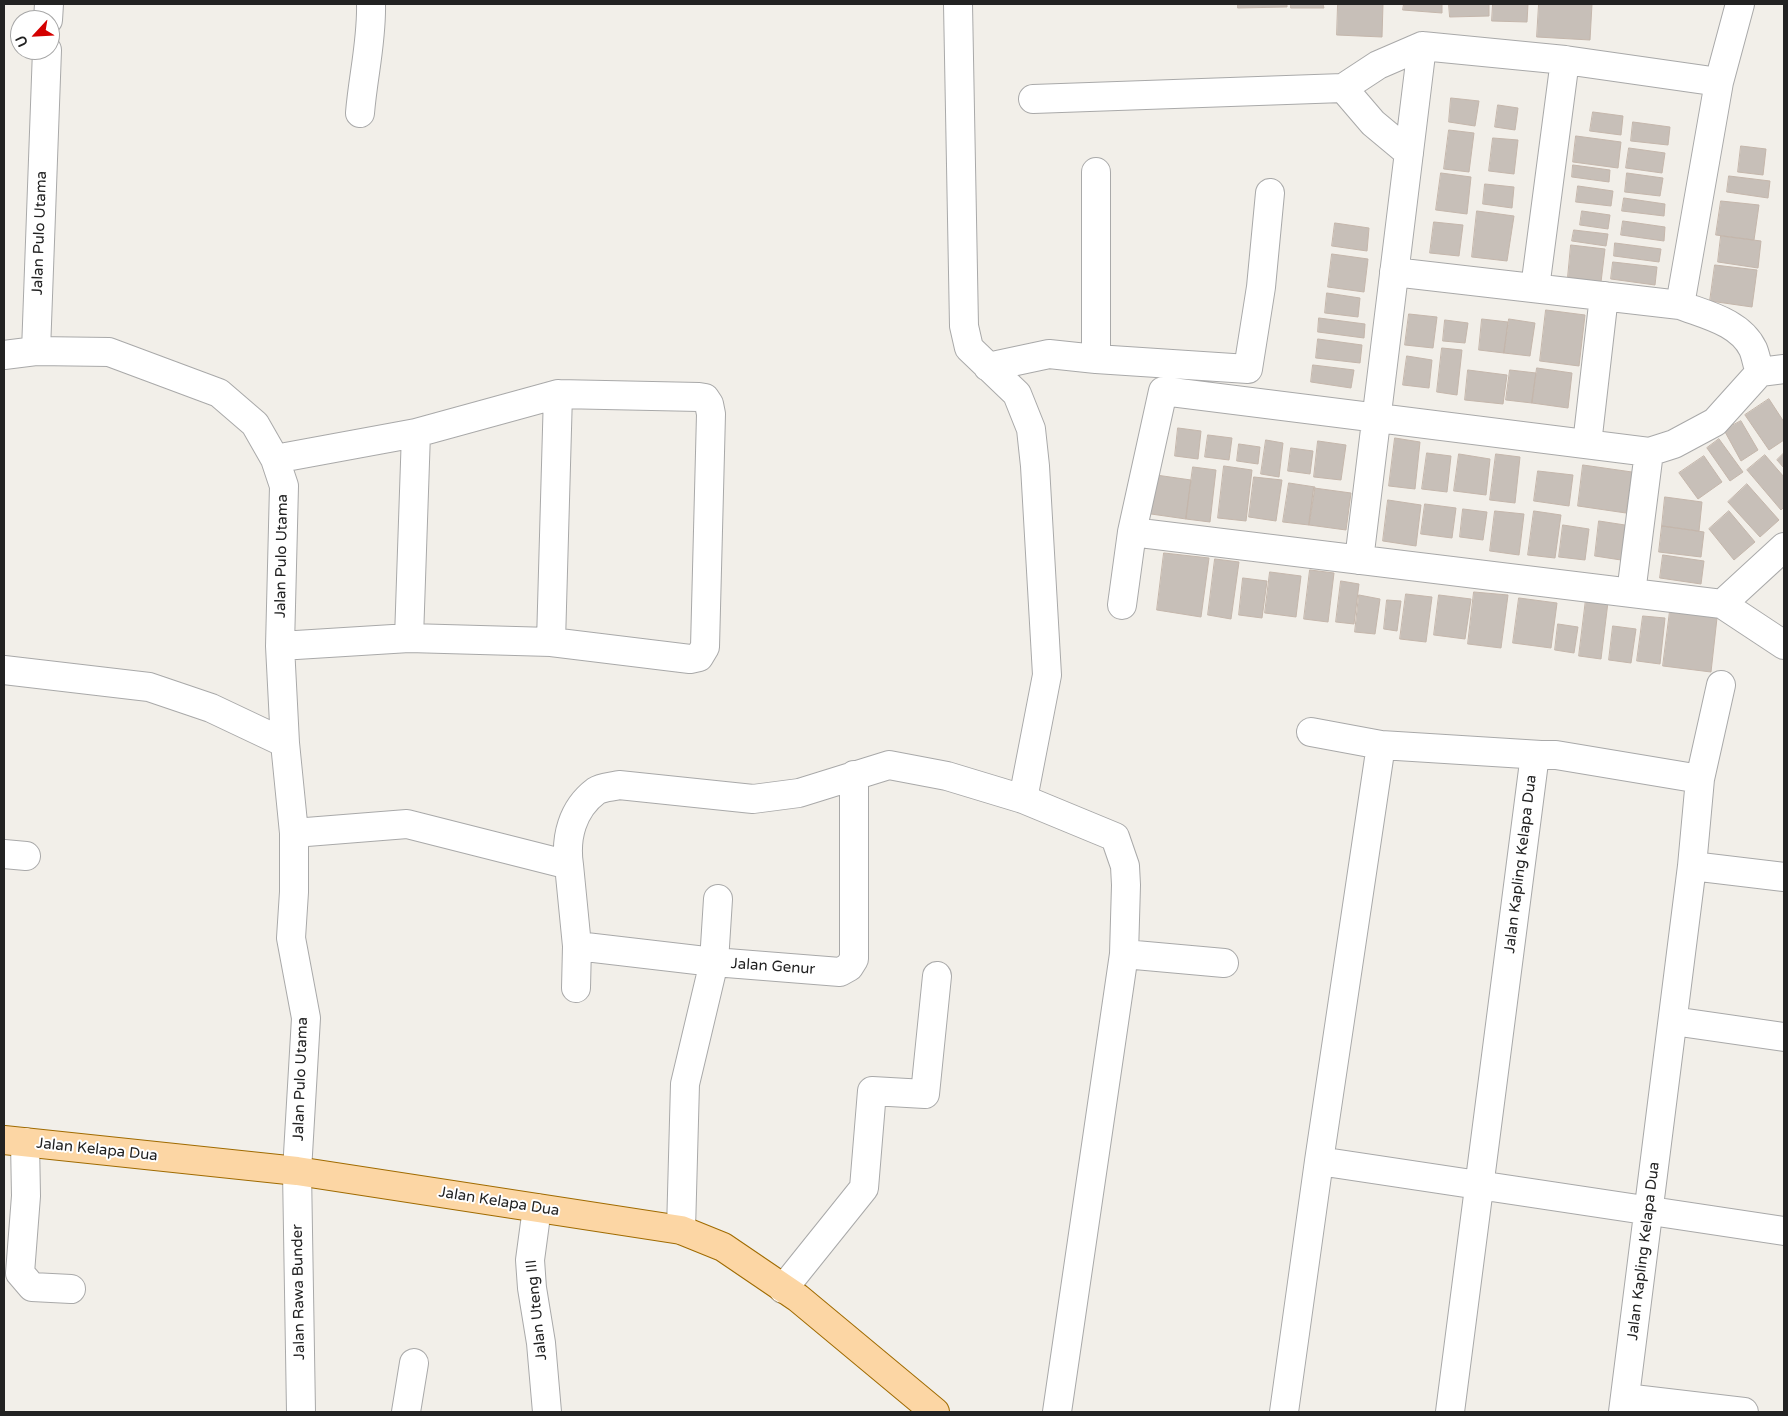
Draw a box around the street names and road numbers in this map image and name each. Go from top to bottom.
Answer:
street label: Jalan Pulo Utama [29,171,51,295]
street label: Jalan Pulo Utama [272,494,292,618]
street label: Jalan Kapling Kelapa Dua [1501,774,1541,954]
street label: Jalan Genur [730,955,816,979]
street label: Jalan Pulo Utama [290,1017,312,1141]
street label: Jalan Kelapa Dua [35,1135,159,1165]
street label: Jalan Kapling Kelapa Dua [1624,1161,1664,1341]
street label: Jalan Kelapa Dua [437,1184,561,1220]
street label: Jalan Rawa Bunder [289,1224,309,1360]
street label: Jalan Uteng III [523,1259,551,1361]

